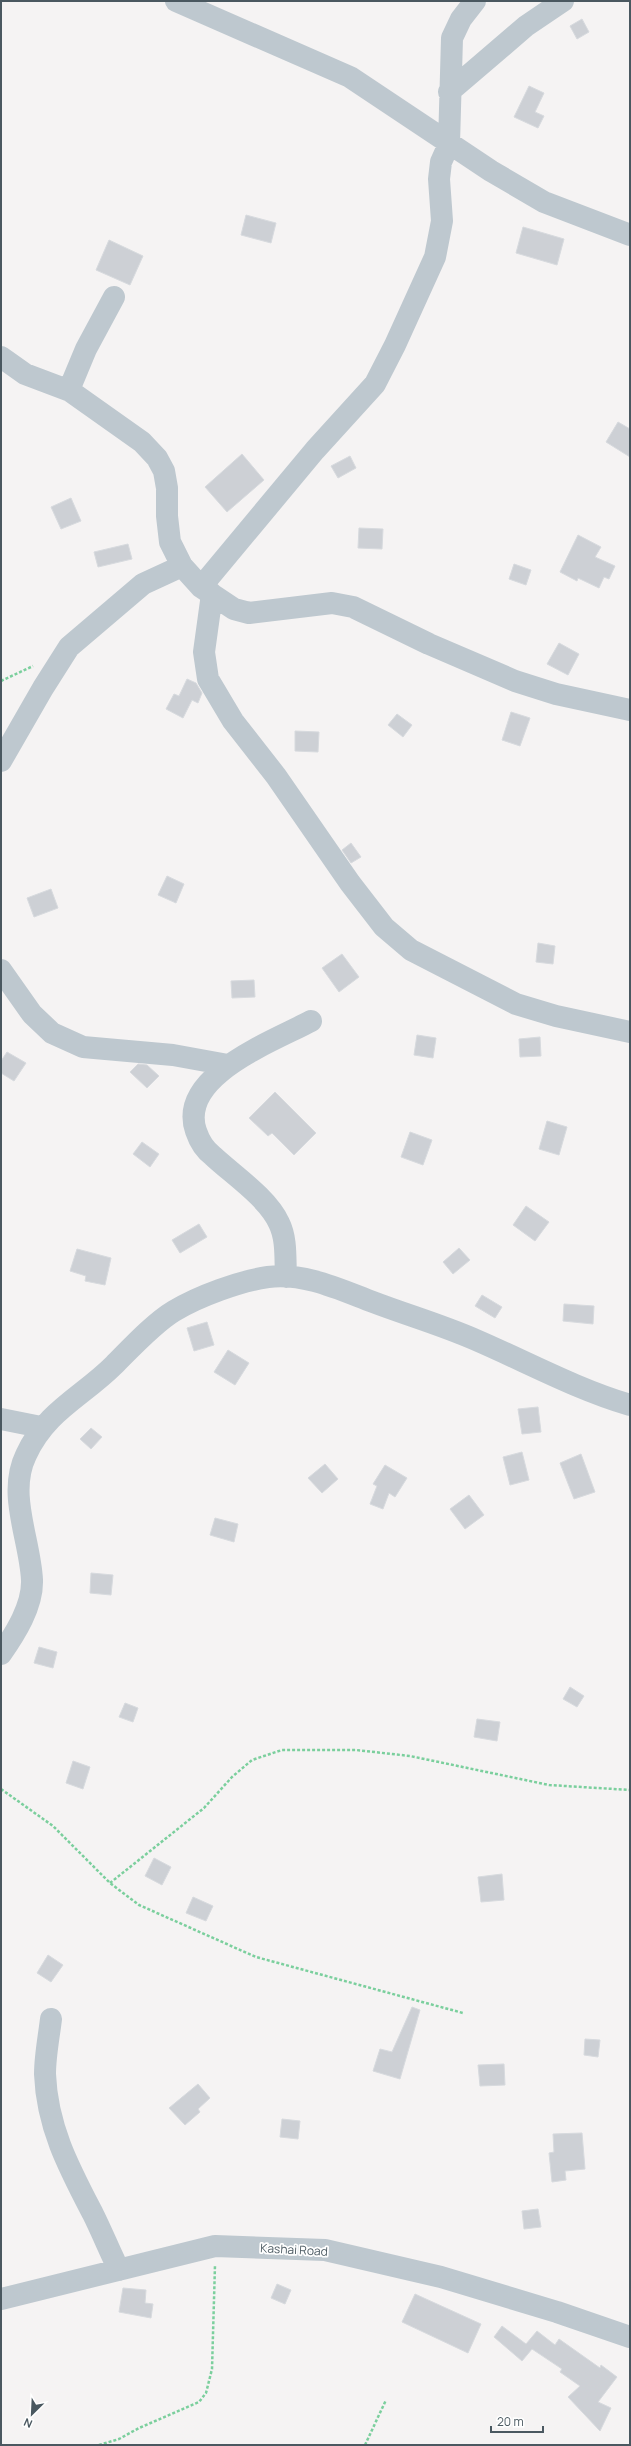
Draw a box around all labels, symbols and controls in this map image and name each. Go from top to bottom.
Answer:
street label: Kashai Road [260,2239,328,2260]
north arrow [12,2394,52,2434]
scale bar [491,2408,543,2434]
text: 20 m [497,2413,524,2430]
text: N [21,2415,34,2432]

